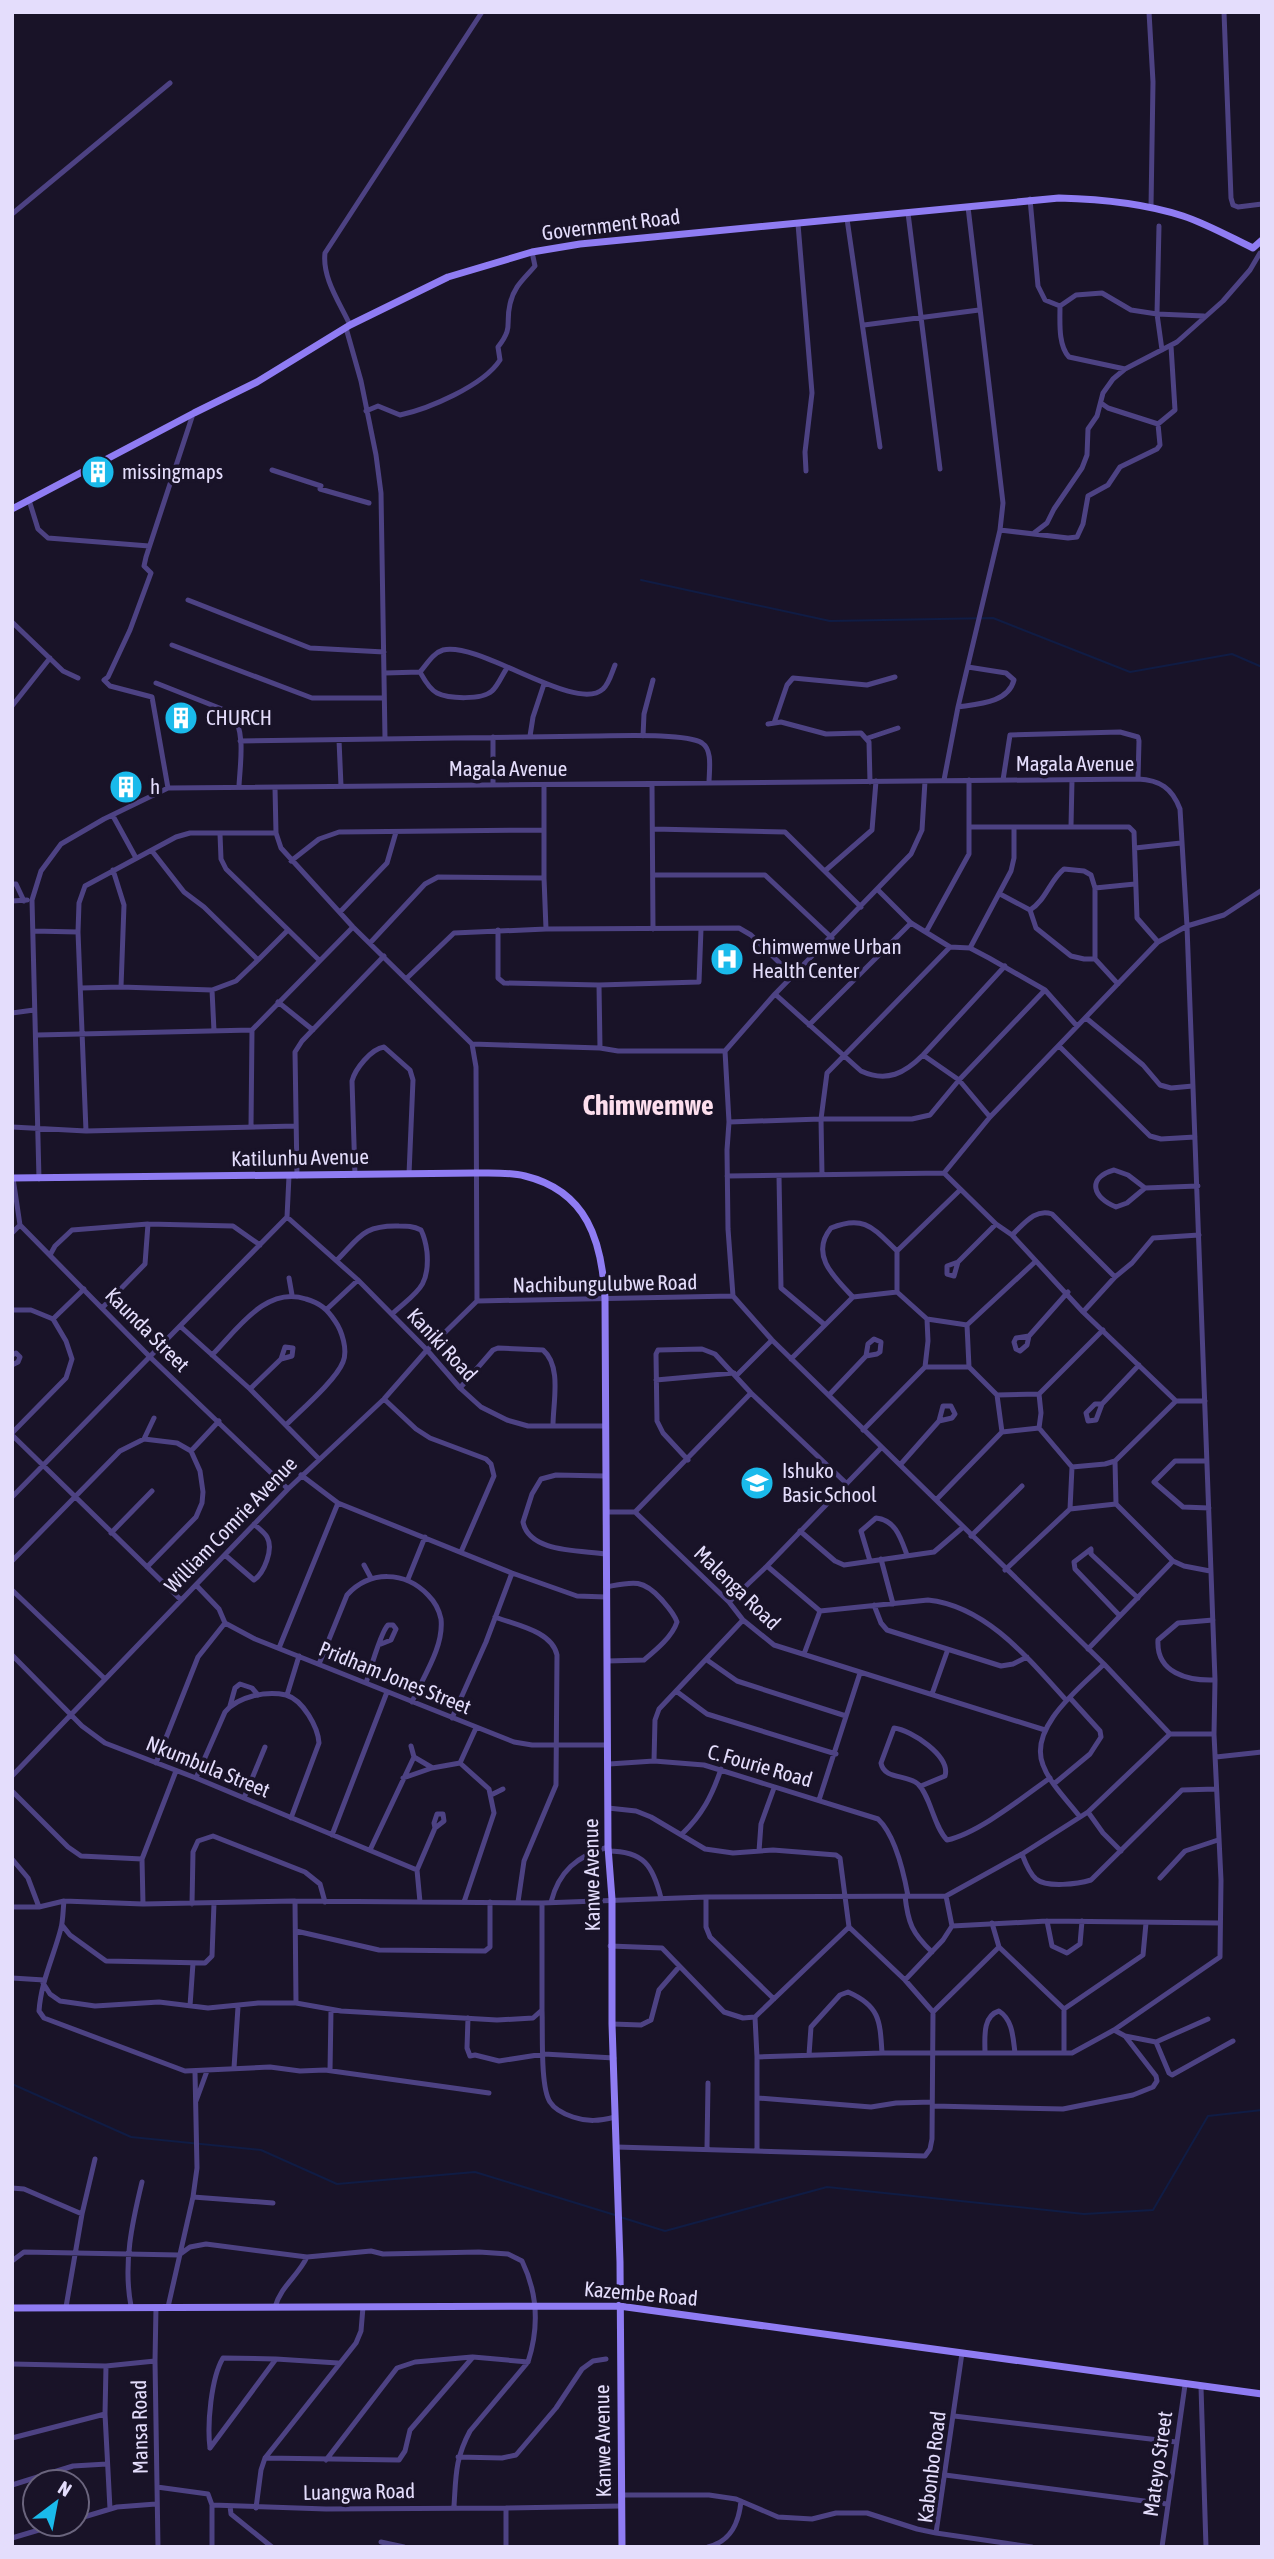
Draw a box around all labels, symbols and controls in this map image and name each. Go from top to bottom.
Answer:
street label: Government Road [540,204,681,244]
building icon: missingmaps [79,453,117,491]
place label: missingmaps [122,459,223,483]
building icon: CHURCH [162,699,200,737]
place label: CHURCH [206,705,272,729]
street label: Magala Avenue [1016,751,1134,775]
street label: Magala Avenue [449,756,567,780]
building icon: h [107,768,145,806]
place label: h [150,774,160,798]
place label: Chimwemwe Urban Health Center [752,934,902,982]
hospital icon: Chimwemwe Urban Health Center [708,940,746,978]
district label: Chimwemwe [582,1089,714,1121]
street label: Katilunhu Avenue [231,1144,369,1170]
street label: Nachibungulubwe Road [512,1269,698,1297]
street label: Kaunda Street [101,1282,195,1376]
street label: Kaniki Road [403,1303,483,1386]
street label: William Comrie Avenue [159,1451,301,1597]
place label: Ishuko Basic School [782,1458,877,1506]
school or university icon: Ishuko Basic School [738,1464,776,1502]
street label: Malenga Road [690,1540,786,1634]
street label: Pridham Jones Street [316,1636,475,1719]
street label: Nkumbula Street [143,1730,274,1802]
street label: C. Fourie Road [705,1739,815,1791]
street label: Kanwe Avenue [578,1818,604,1932]
street label: Kazembe Road [583,2276,699,2310]
street label: Mansa Road [126,2380,152,2474]
street label: Kanwe Avenue [589,2384,615,2498]
street label: Kabonbo Road [912,2410,950,2524]
street label: Mateyo Street [1138,2410,1176,2518]
north arrow [21,2468,91,2538]
text: N [54,2476,76,2501]
street label: Luangwa Road [303,2478,415,2504]

